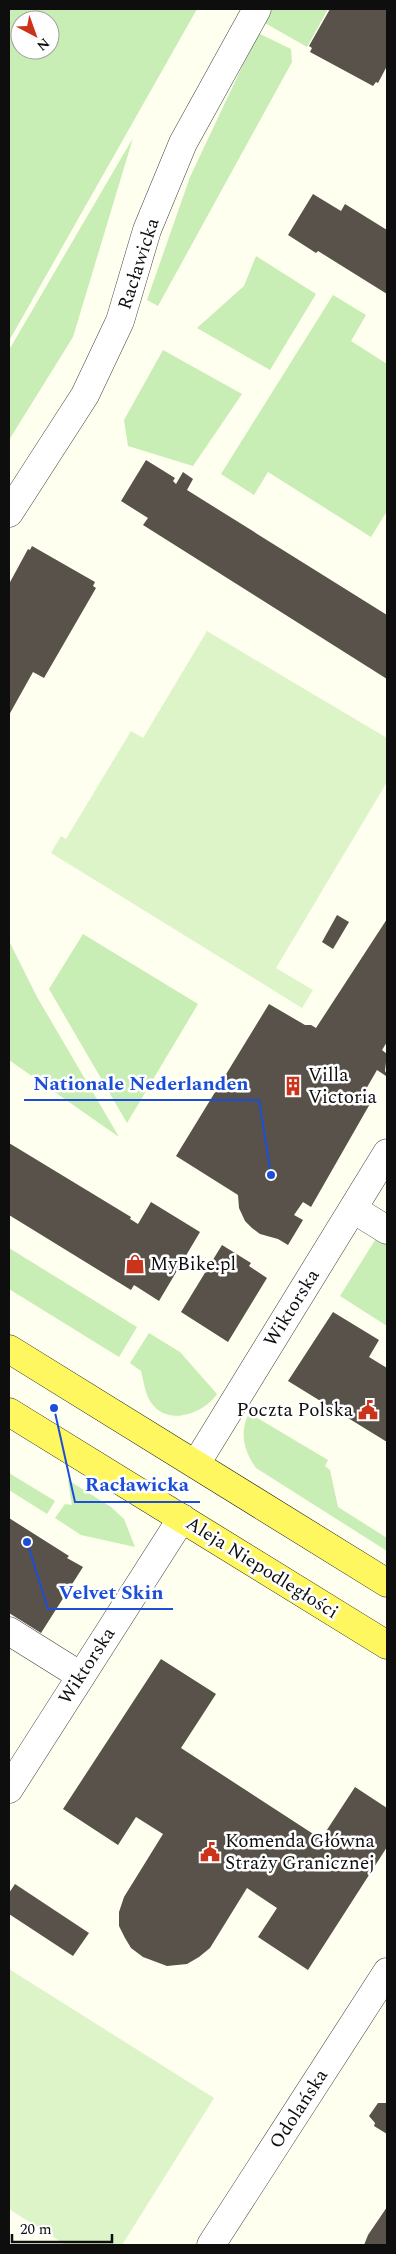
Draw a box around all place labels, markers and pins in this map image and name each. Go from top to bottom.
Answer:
place label: Villa Victoria [308,1061,378,1112]
callout: Nationale Nederlanden [24,1065,259,1100]
building icon: Villa Victoria [282,1075,304,1097]
place label: MyBike.pl [150,1250,236,1279]
shop icon: MyBike.pl [124,1253,146,1275]
place label: Poczta Polska [236,1396,354,1425]
public building icon: Poczta Polska [357,1399,379,1421]
callout: Racławicka [75,1467,200,1502]
callout: Velvet Skin [48,1574,173,1609]
place label: Komenda Główna Straży Granicznej [225,1827,376,1878]
public building icon: Komenda Główna Straży Granicznej [199,1841,221,1863]

